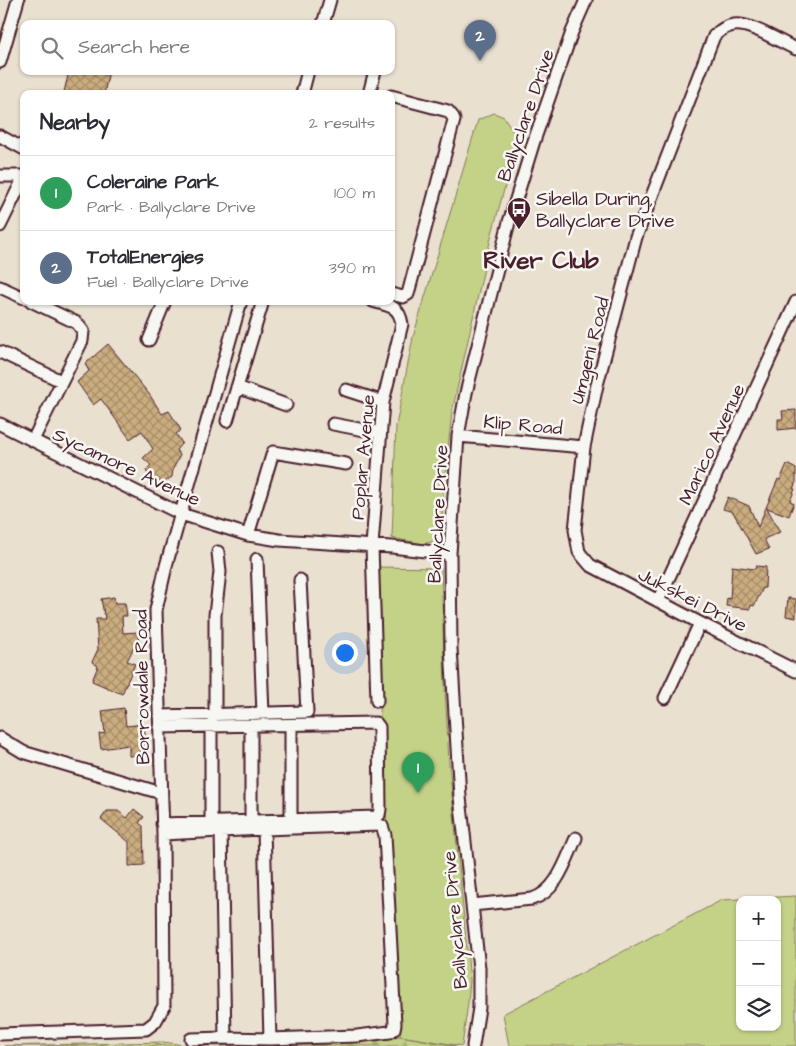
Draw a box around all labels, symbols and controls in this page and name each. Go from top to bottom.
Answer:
search box [20,20,395,75]
pin: 2 [464,20,496,61]
icon: search [38,34,66,62]
text: Search here [78,34,190,61]
street label: Ballyclare Drive [491,46,563,186]
text: Nearby [40,108,110,137]
text: 2 results [309,112,375,134]
text: Coleraine Park [87,169,219,196]
text: 1 [55,182,57,204]
text: 100 m [334,182,375,204]
place label: Sibella During, Ballyclare Drive [536,186,674,236]
text: Park · Ballyclare Drive [87,196,256,218]
bus stop icon: Sibella During, Ballyclare Drive [506,196,532,230]
text: TotalEnergies [87,244,204,271]
district label: River Club [483,244,599,278]
text: 2 [51,257,61,279]
text: 390 m [329,257,375,279]
text: Fuel · Ballyclare Drive [87,271,249,293]
street label: Umgeni Road [564,294,618,407]
street label: Marico Avenue [672,380,752,510]
street label: Poplar Avenue [345,393,382,521]
street label: Klip Road [482,409,564,442]
street label: Sycamore Avenue [48,421,205,514]
street label: Ballyclare Drive [421,444,457,584]
street label: Jukskei Drive [633,561,752,639]
street label: Borrowdale Road [128,609,157,765]
your location [332,640,358,666]
pin: 1 [402,752,434,793]
street label: Ballyclare Drive [436,850,476,990]
map controls [736,896,781,1031]
button: + [736,896,781,941]
button: − [736,941,781,986]
button: layers [736,986,781,1031]

